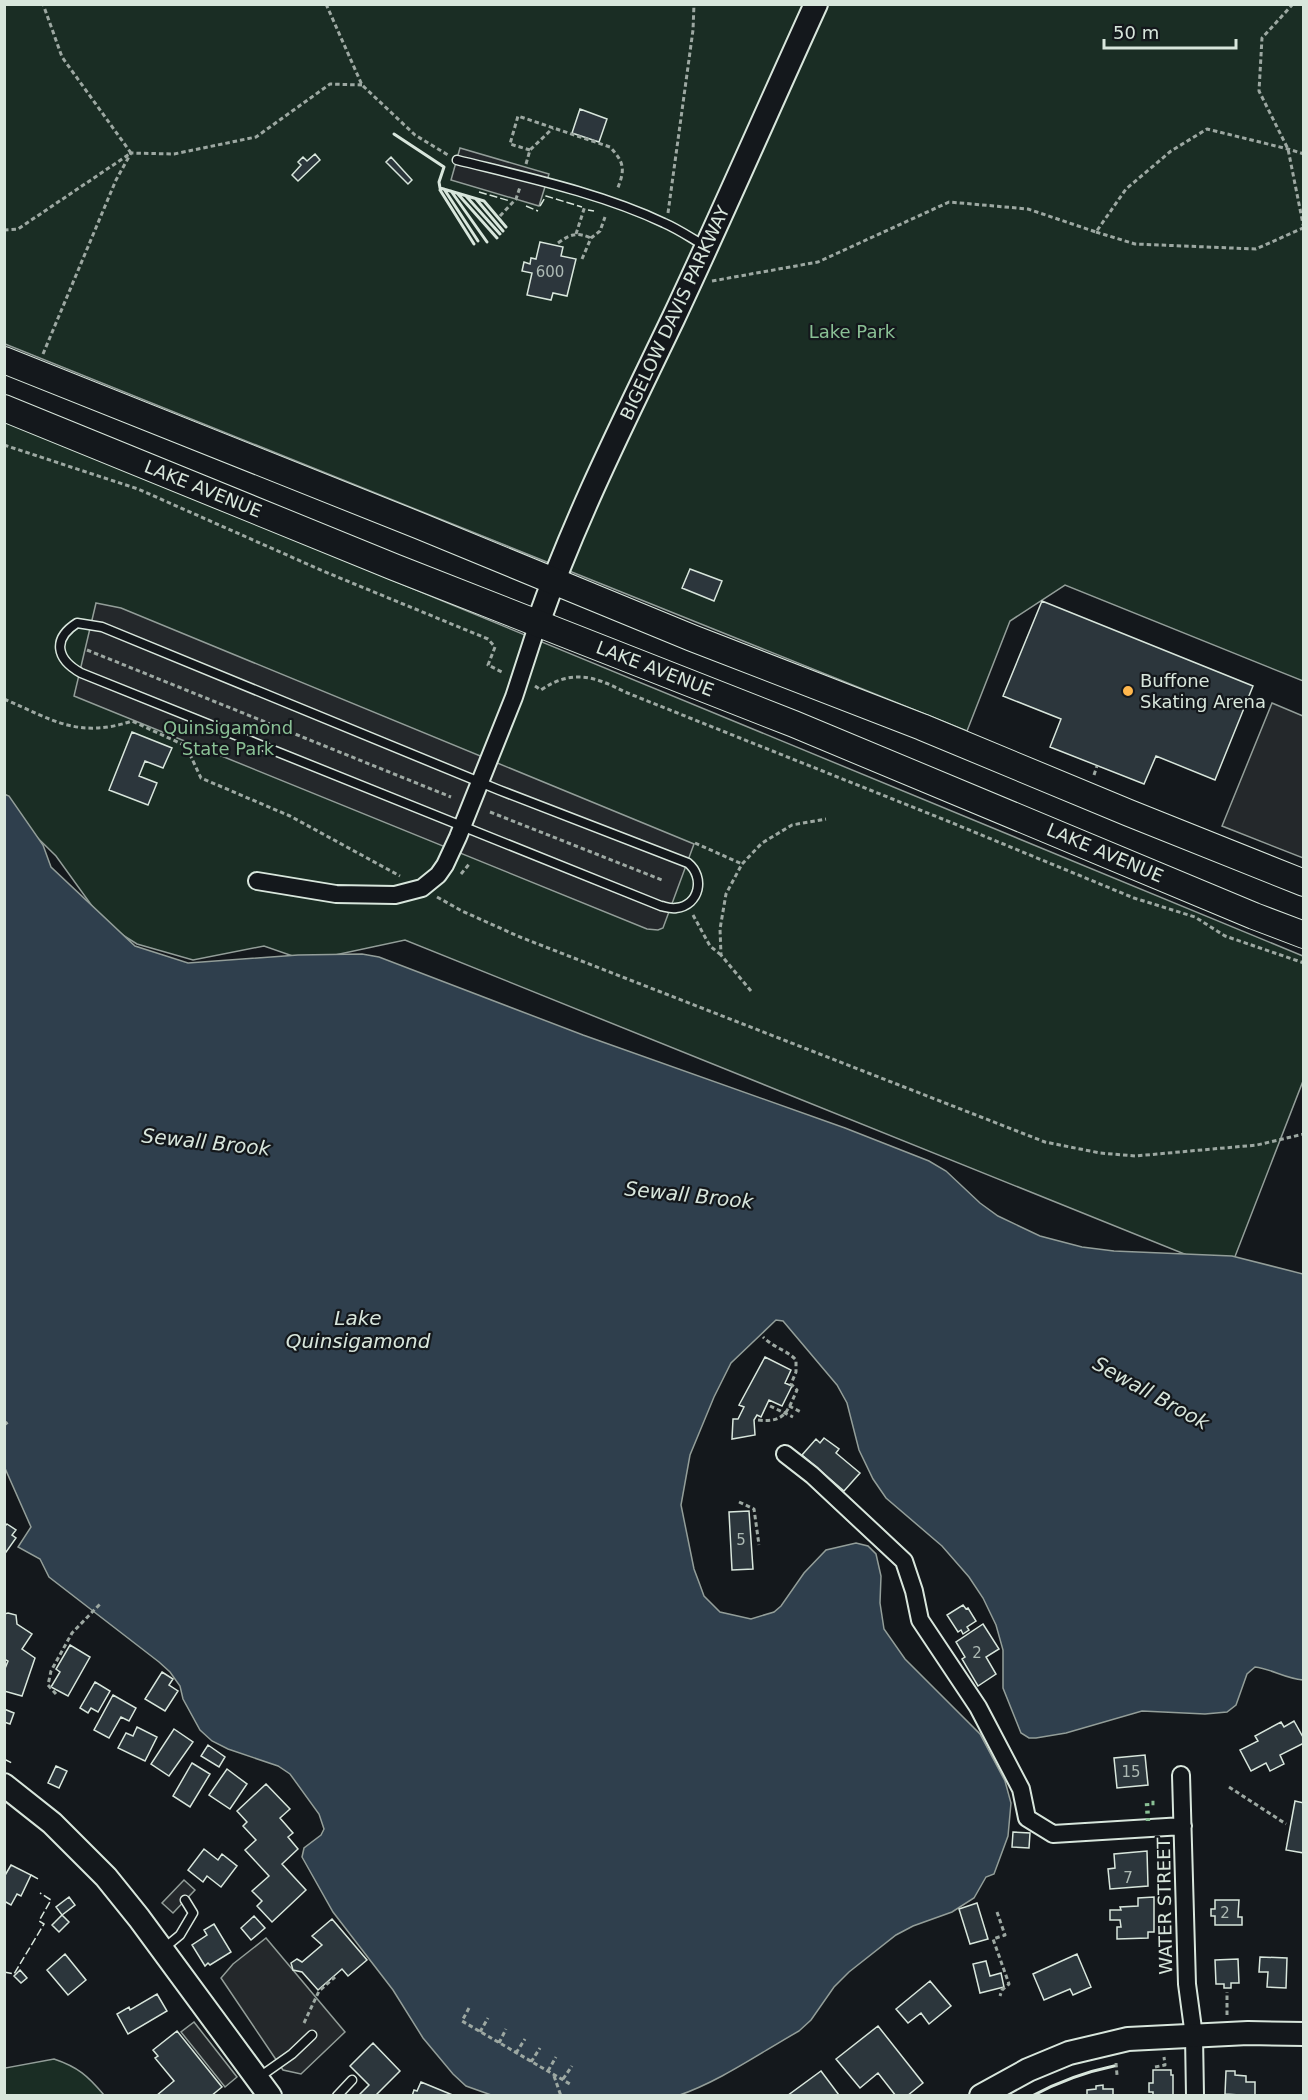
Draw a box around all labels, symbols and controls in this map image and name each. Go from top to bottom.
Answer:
scale bar [1104,12,1236,50]
text: 50 m [1113,22,1159,43]
street label: BIGELOW DAVIS PARKWAY [616,201,734,423]
house number: 600 [536,263,564,281]
park label: Lake Park [809,321,896,342]
street label: LAKE AVENUE [142,455,265,522]
street label: LAKE AVENUE [593,636,717,701]
place label: Buffone Skating Arena [1140,670,1266,712]
marker: Buffone Skating Arena [1121,684,1135,698]
park label: Quinsigamond State Park [163,717,293,759]
street label: LAKE AVENUE [1044,819,1167,887]
water label: Sewall Brook [141,1123,273,1161]
water label: Sewall Brook [624,1176,756,1214]
water label: Lake Quinsigamond [286,1306,431,1353]
water label: Sewall Brook [1089,1351,1215,1435]
house number: 5 [736,1531,746,1549]
house number: 2 [972,1644,982,1662]
house number: 15 [1121,1763,1141,1781]
street label: WATER STREET [1153,1836,1176,1975]
house number: 7 [1123,1869,1133,1887]
house number: 2 [1220,1904,1230,1922]

